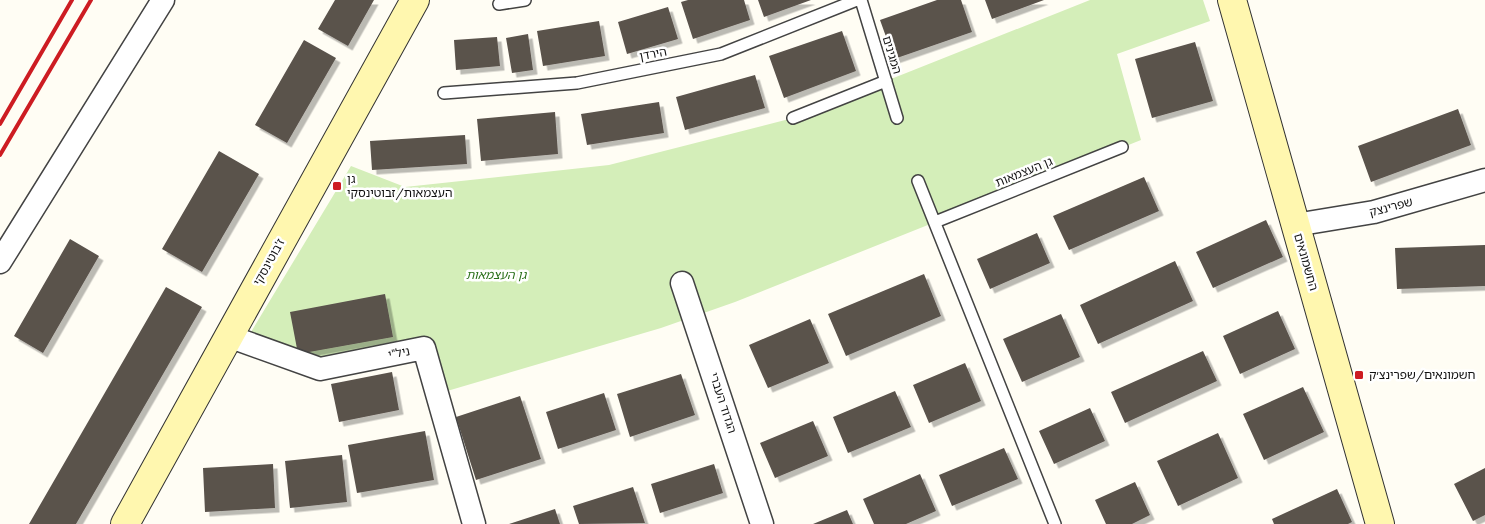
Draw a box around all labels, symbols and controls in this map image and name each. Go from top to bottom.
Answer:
street label: המגינים [880,34,905,76]
street label: הירדן [638,44,668,64]
street label: גן העצמאות [993,153,1055,190]
place label: גן העצמאות/זבוטינסקי [347,171,452,201]
marker: גן העצמאות/זבוטינסקי [331,180,343,192]
street label: שפרינצק [1367,194,1414,220]
street label: החשמונאים [1291,231,1322,292]
street label: ז'בוטינסקי [250,236,288,288]
park label: גן העצמאות [466,267,528,282]
street label: ניל"י [387,343,411,362]
place label: חשמונאים/שפרינצ׳ק [1369,367,1476,383]
marker: חשמונאים/שפרינצ׳ק [1353,369,1365,381]
street label: הגדוד העברי [707,371,740,435]

